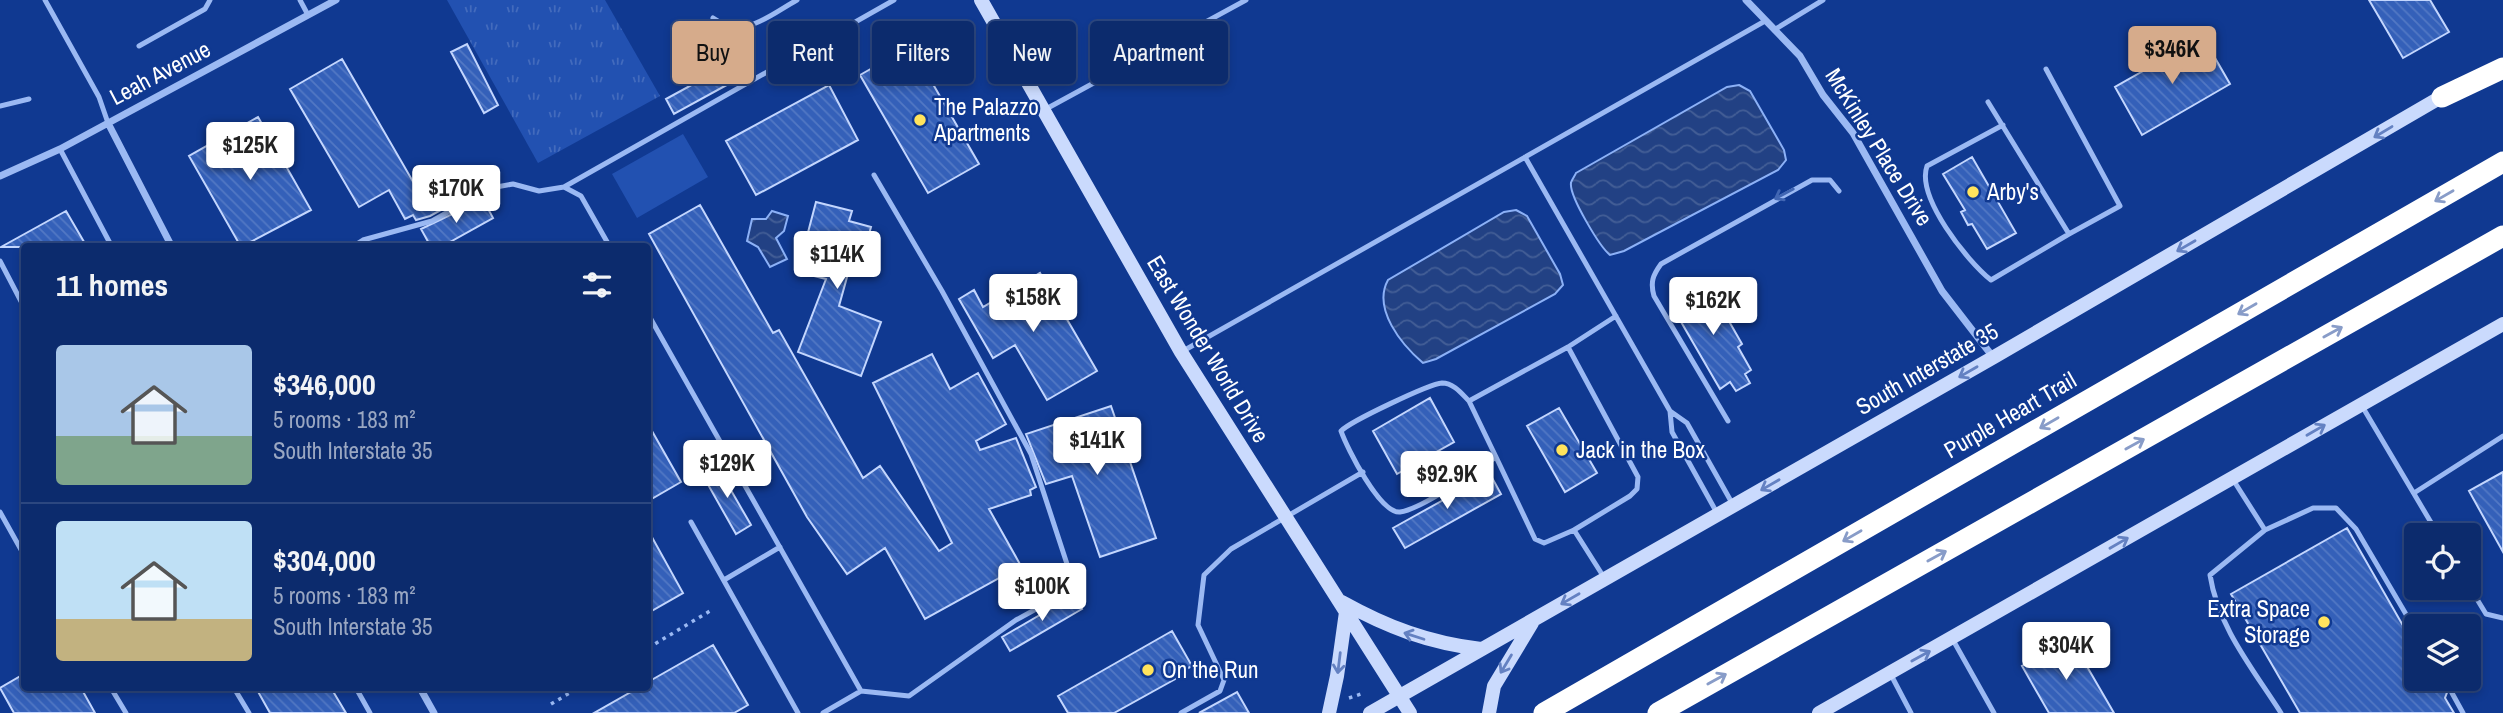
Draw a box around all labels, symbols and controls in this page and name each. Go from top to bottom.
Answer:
chip: Buy [672,21,754,84]
chip: Rent [768,21,858,84]
chip: Filters [872,21,974,84]
chip: New [988,21,1076,84]
chip: Apartment [1090,21,1228,84]
pin: $346K [2123,27,2221,86]
street label: Leah Avenue [104,33,216,112]
text: $346K [2144,33,2200,64]
street label: McKinley Place Drive [1819,62,1940,231]
place label: The Palazzo Apartments [933,91,1039,148]
marker: The Palazzo Apartments [912,112,928,128]
pin: $125K [201,122,299,182]
one-way arrow [2374,125,2394,139]
text: $125K [222,129,278,160]
pin: $170K [407,166,505,225]
text: $170K [428,172,484,203]
place label: Arby's [1986,176,2039,207]
marker: Arby's [1965,184,1981,200]
one-way arrow [1774,188,1795,202]
one-way arrow [2434,189,2454,203]
pin: $114K [788,232,886,291]
text: $114K [810,238,864,269]
one-way arrow [2177,239,2197,253]
street label: East Wonder World Drive [1140,249,1277,448]
text: 11 homes [56,265,168,305]
icon: filters [578,266,616,304]
pin: $158K [984,274,1082,334]
pin: $162K [1664,278,1762,337]
text: $158K [1005,281,1061,312]
text: $162K [1685,284,1741,315]
one-way arrow [2237,302,2257,316]
street label: South Interstate 35 [1850,315,2004,422]
one-way arrow [2322,325,2343,338]
text: $346,000 [273,364,376,404]
street label: Purple Heart Trail [1938,364,2082,465]
one-way arrow [1958,366,1979,379]
icon: home [112,373,196,457]
text: 5 rooms · 183 m² [273,404,416,435]
one-way arrow [2040,416,2060,430]
pin: $141K [1048,418,1146,477]
one-way arrow [2306,423,2326,437]
text: $141K [1069,424,1125,455]
place label: Jack in the Box [1576,434,1706,465]
text: South Interstate 35 [273,435,432,466]
one-way arrow [2124,437,2145,450]
pin: $129K [678,440,776,500]
marker: Jack in the Box [1554,442,1570,458]
text: $129K [699,447,755,478]
pin: $92.9K [1390,452,1504,511]
text: $92.9K [1417,458,1477,489]
one-way arrow [1761,478,1781,492]
map controls [2404,523,2481,691]
button: locate [2404,523,2481,600]
one-way arrow [1842,530,1863,543]
one-way arrow [2108,536,2129,549]
text: $304,000 [273,540,376,580]
icon: home [112,549,196,633]
one-way arrow [1926,549,1947,562]
pin: $100K [993,564,1091,623]
text: $100K [1014,570,1070,601]
text: 5 rooms · 183 m² [273,580,416,611]
one-way arrow [1560,592,1580,606]
place label: Extra Space Storage [2207,593,2310,650]
text: South Interstate 35 [273,611,432,642]
marker: Extra Space Storage [2316,614,2332,630]
button: layers [2404,614,2481,691]
pin: $304K [2017,622,2115,682]
one-way arrow [1404,629,1426,641]
text: $304K [2038,629,2094,660]
one-way arrow [1911,649,1931,663]
one-way arrow [1333,651,1346,674]
one-way arrow [1499,653,1513,673]
place label: On the Run [1162,654,1258,685]
marker: On the Run [1140,662,1156,678]
one-way arrow [1707,672,1727,686]

